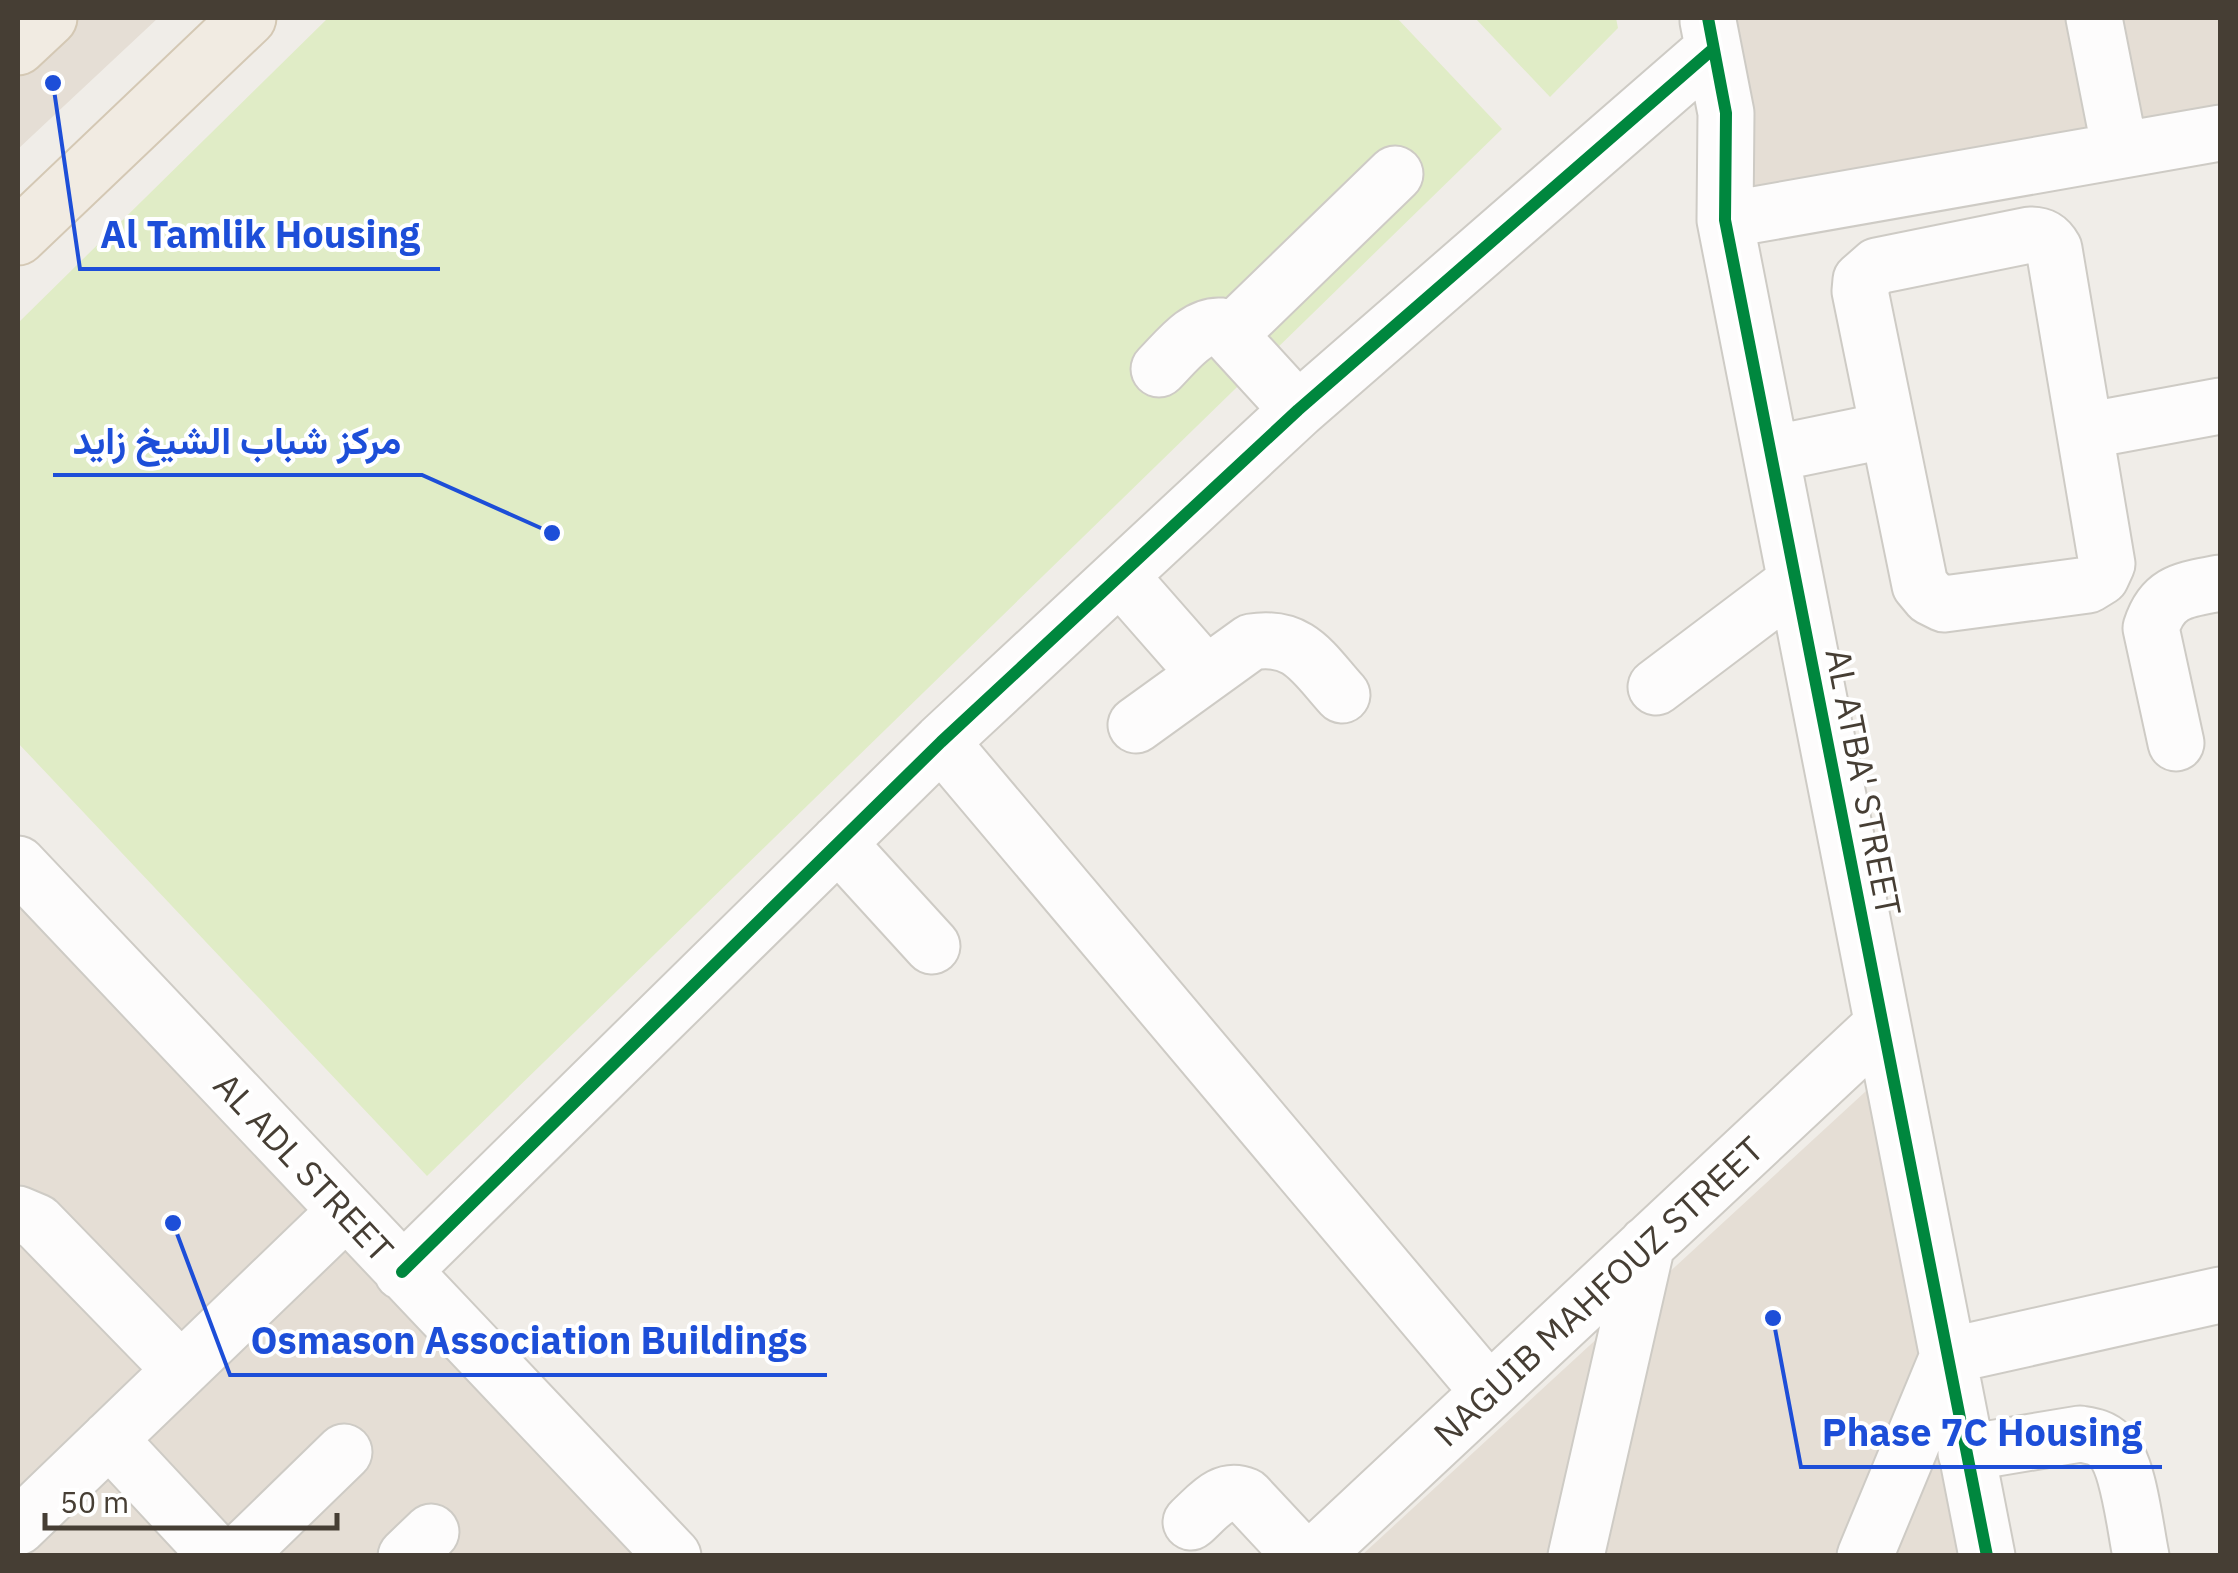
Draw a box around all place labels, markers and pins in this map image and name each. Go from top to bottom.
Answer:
callout: Al Tamlik Housing [80,201,440,269]
callout: مركز شباب الشيخ زايد [53,407,422,475]
callout: Osmason Association Buildings [230,1307,827,1375]
callout: Phase 7C Housing [1801,1399,2162,1467]

